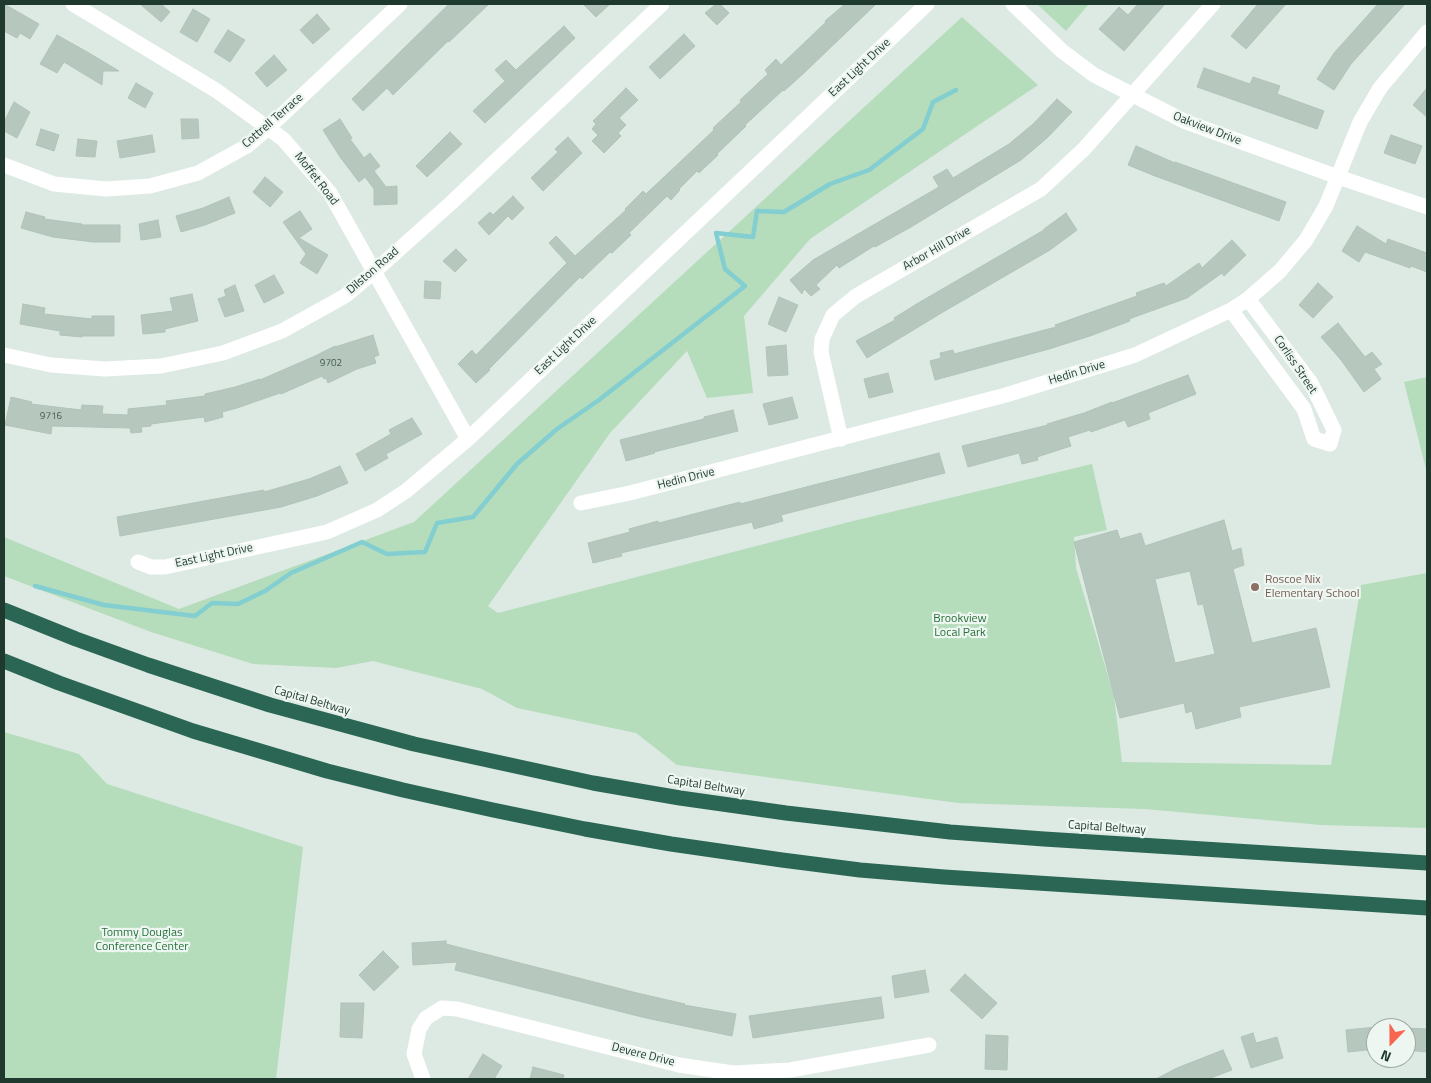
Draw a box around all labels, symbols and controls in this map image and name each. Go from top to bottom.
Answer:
street label: East Light Drive [826,36,894,100]
street label: Cottrell Terrace [240,91,306,151]
street label: Oakview Drive [1171,109,1243,149]
street label: Moffet Road [291,150,341,208]
street label: Arbor Hill Drive [901,224,973,274]
street label: Dilston Road [344,244,402,298]
street label: East Light Drive [532,314,600,378]
street label: Corliss Street [1270,333,1320,397]
house number: 9702 [320,358,342,370]
street label: Hedin Drive [1047,358,1107,388]
house number: 9716 [40,411,62,423]
street label: Hedin Drive [656,465,716,493]
street label: East Light Drive [174,541,254,571]
place label: Roscoe Nix Elementary School [1265,573,1359,601]
marker: Roscoe Nix Elementary School [1249,581,1261,593]
park label: Brookview Local Park [933,612,987,640]
street label: Capital Beltway [272,683,352,719]
street label: Capital Beltway [666,773,746,799]
street label: Capital Beltway [1067,818,1147,838]
park label: Tommy Douglas Conference Center [96,926,188,954]
north arrow [1366,1018,1416,1068]
street label: Devere Drive [610,1040,676,1070]
text: N [1377,1045,1394,1068]

